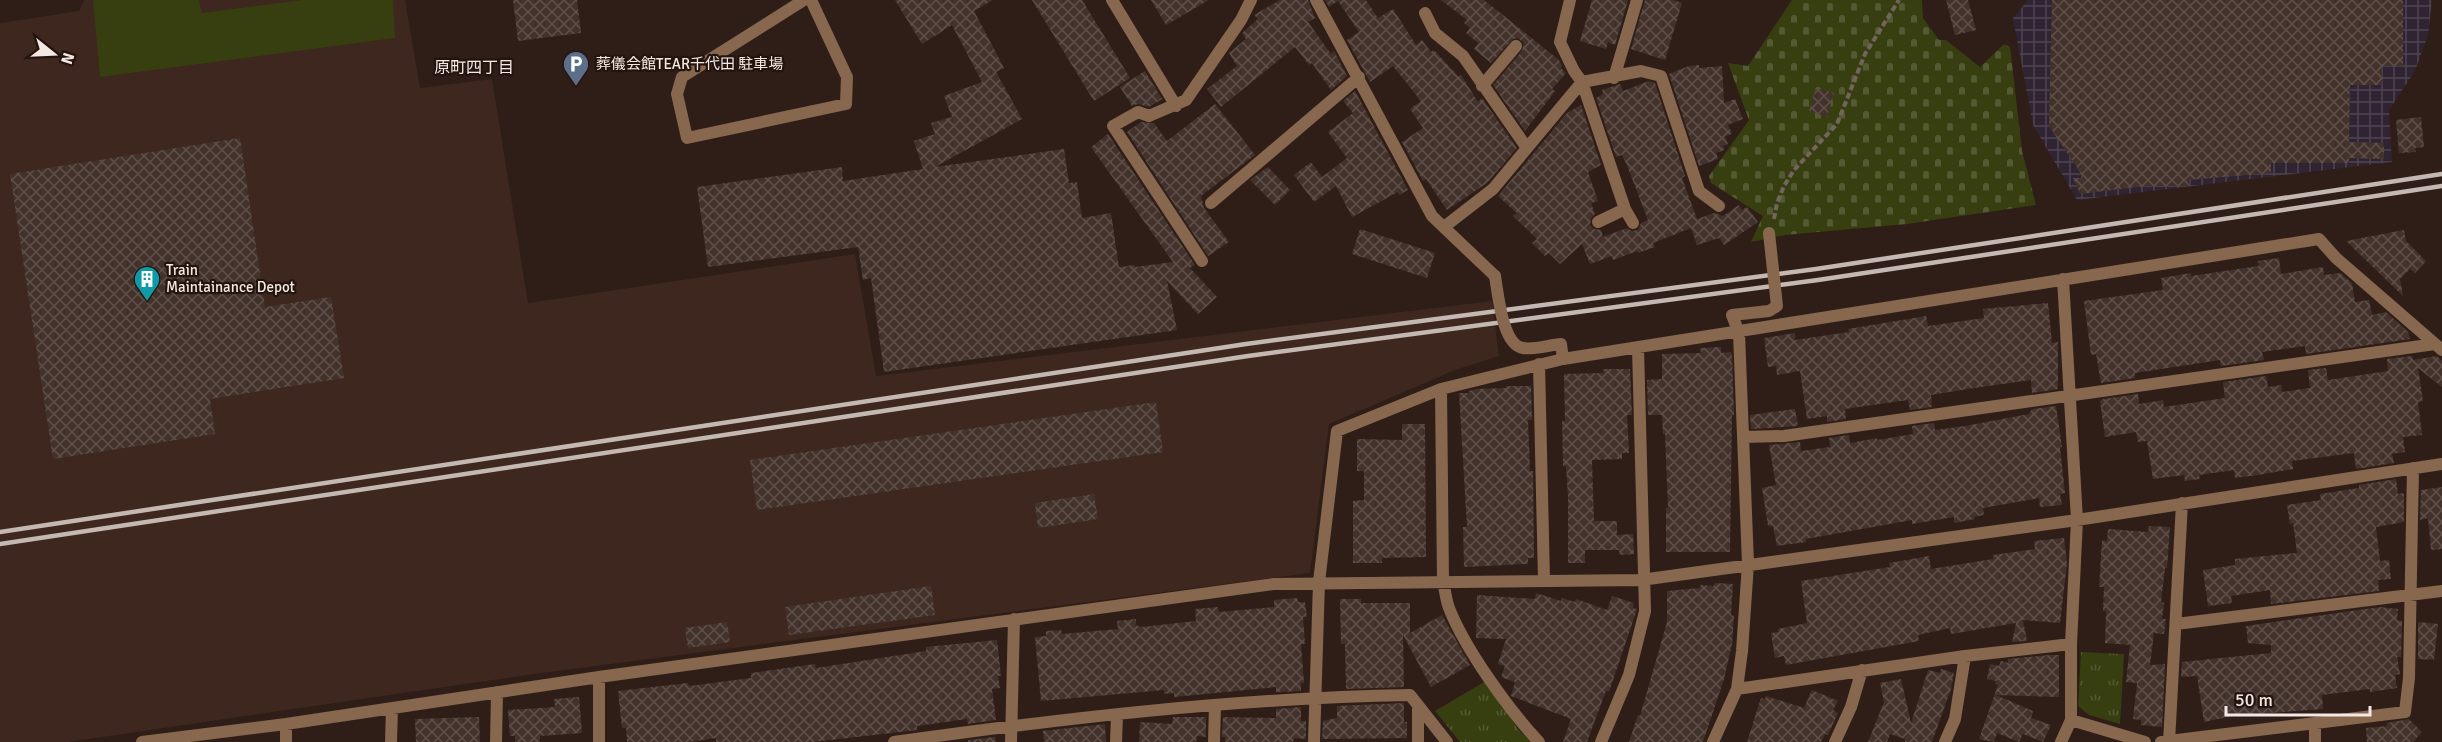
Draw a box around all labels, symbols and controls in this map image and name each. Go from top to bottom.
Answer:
north arrow [24,24,84,84]
parking icon: 葬儀会館TEAR千代田 駐車場 [561,49,591,87]
text: N [56,50,79,67]
place label: 葬儀会館TEAR千代田 駐車場 [596,55,783,73]
district label: 原町四丁目 [434,58,514,78]
place label: Train Maintainance Depot [166,261,295,296]
building icon: Train Maintainance Depot [132,264,162,302]
scale bar [2226,679,2370,717]
text: 50 m [2235,689,2273,711]

